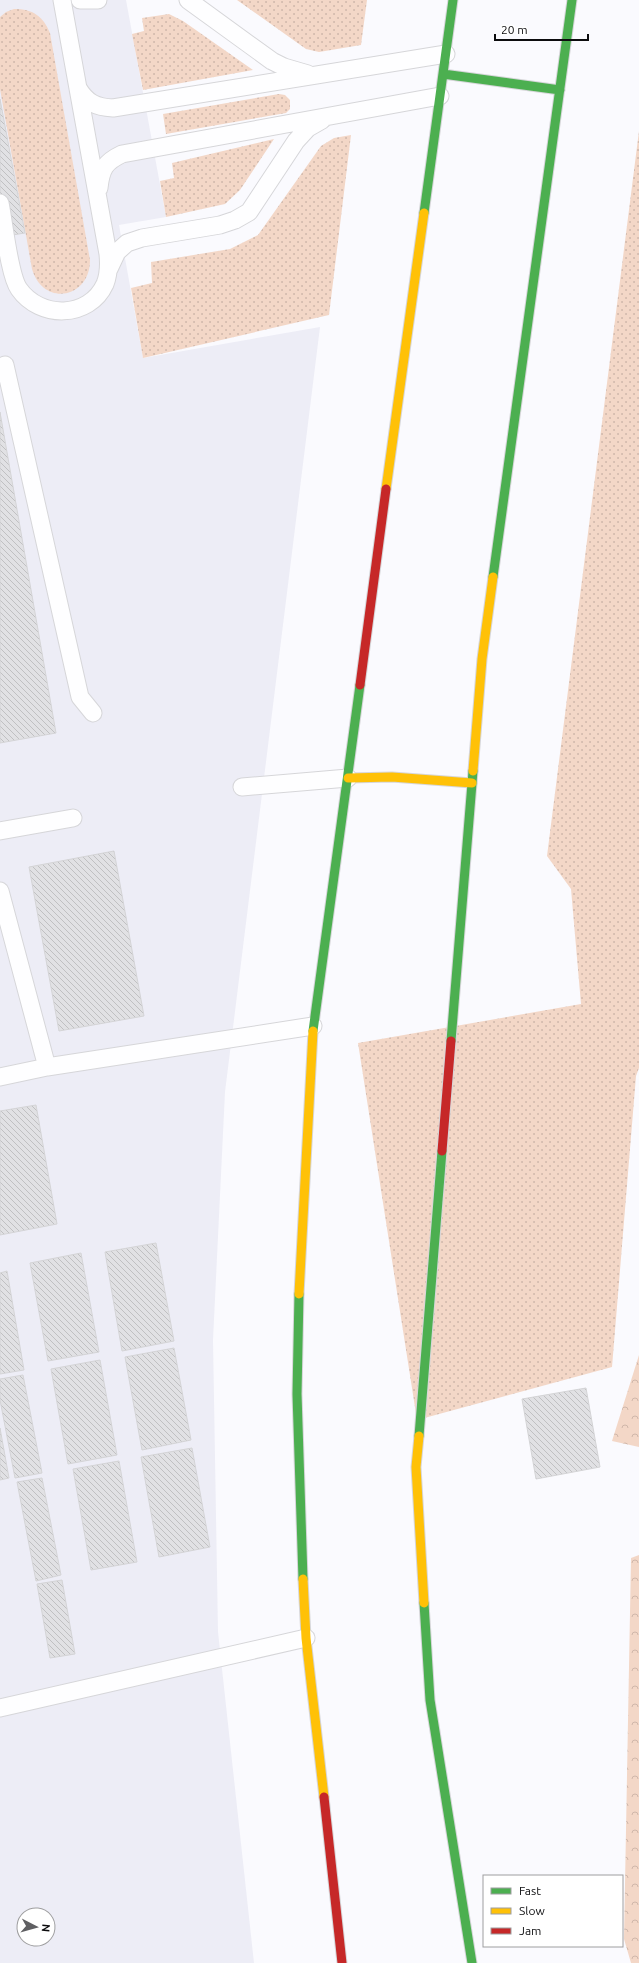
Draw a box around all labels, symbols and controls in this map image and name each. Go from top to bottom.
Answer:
scale bar [495,16,588,42]
text: 20 m [501,23,528,36]
legend [483,1875,623,1947]
text: Fast [519,1884,541,1897]
text: Slow [519,1904,545,1917]
north arrow [16,1907,56,1947]
text: N [40,1923,52,1933]
text: Jam [519,1924,541,1937]

